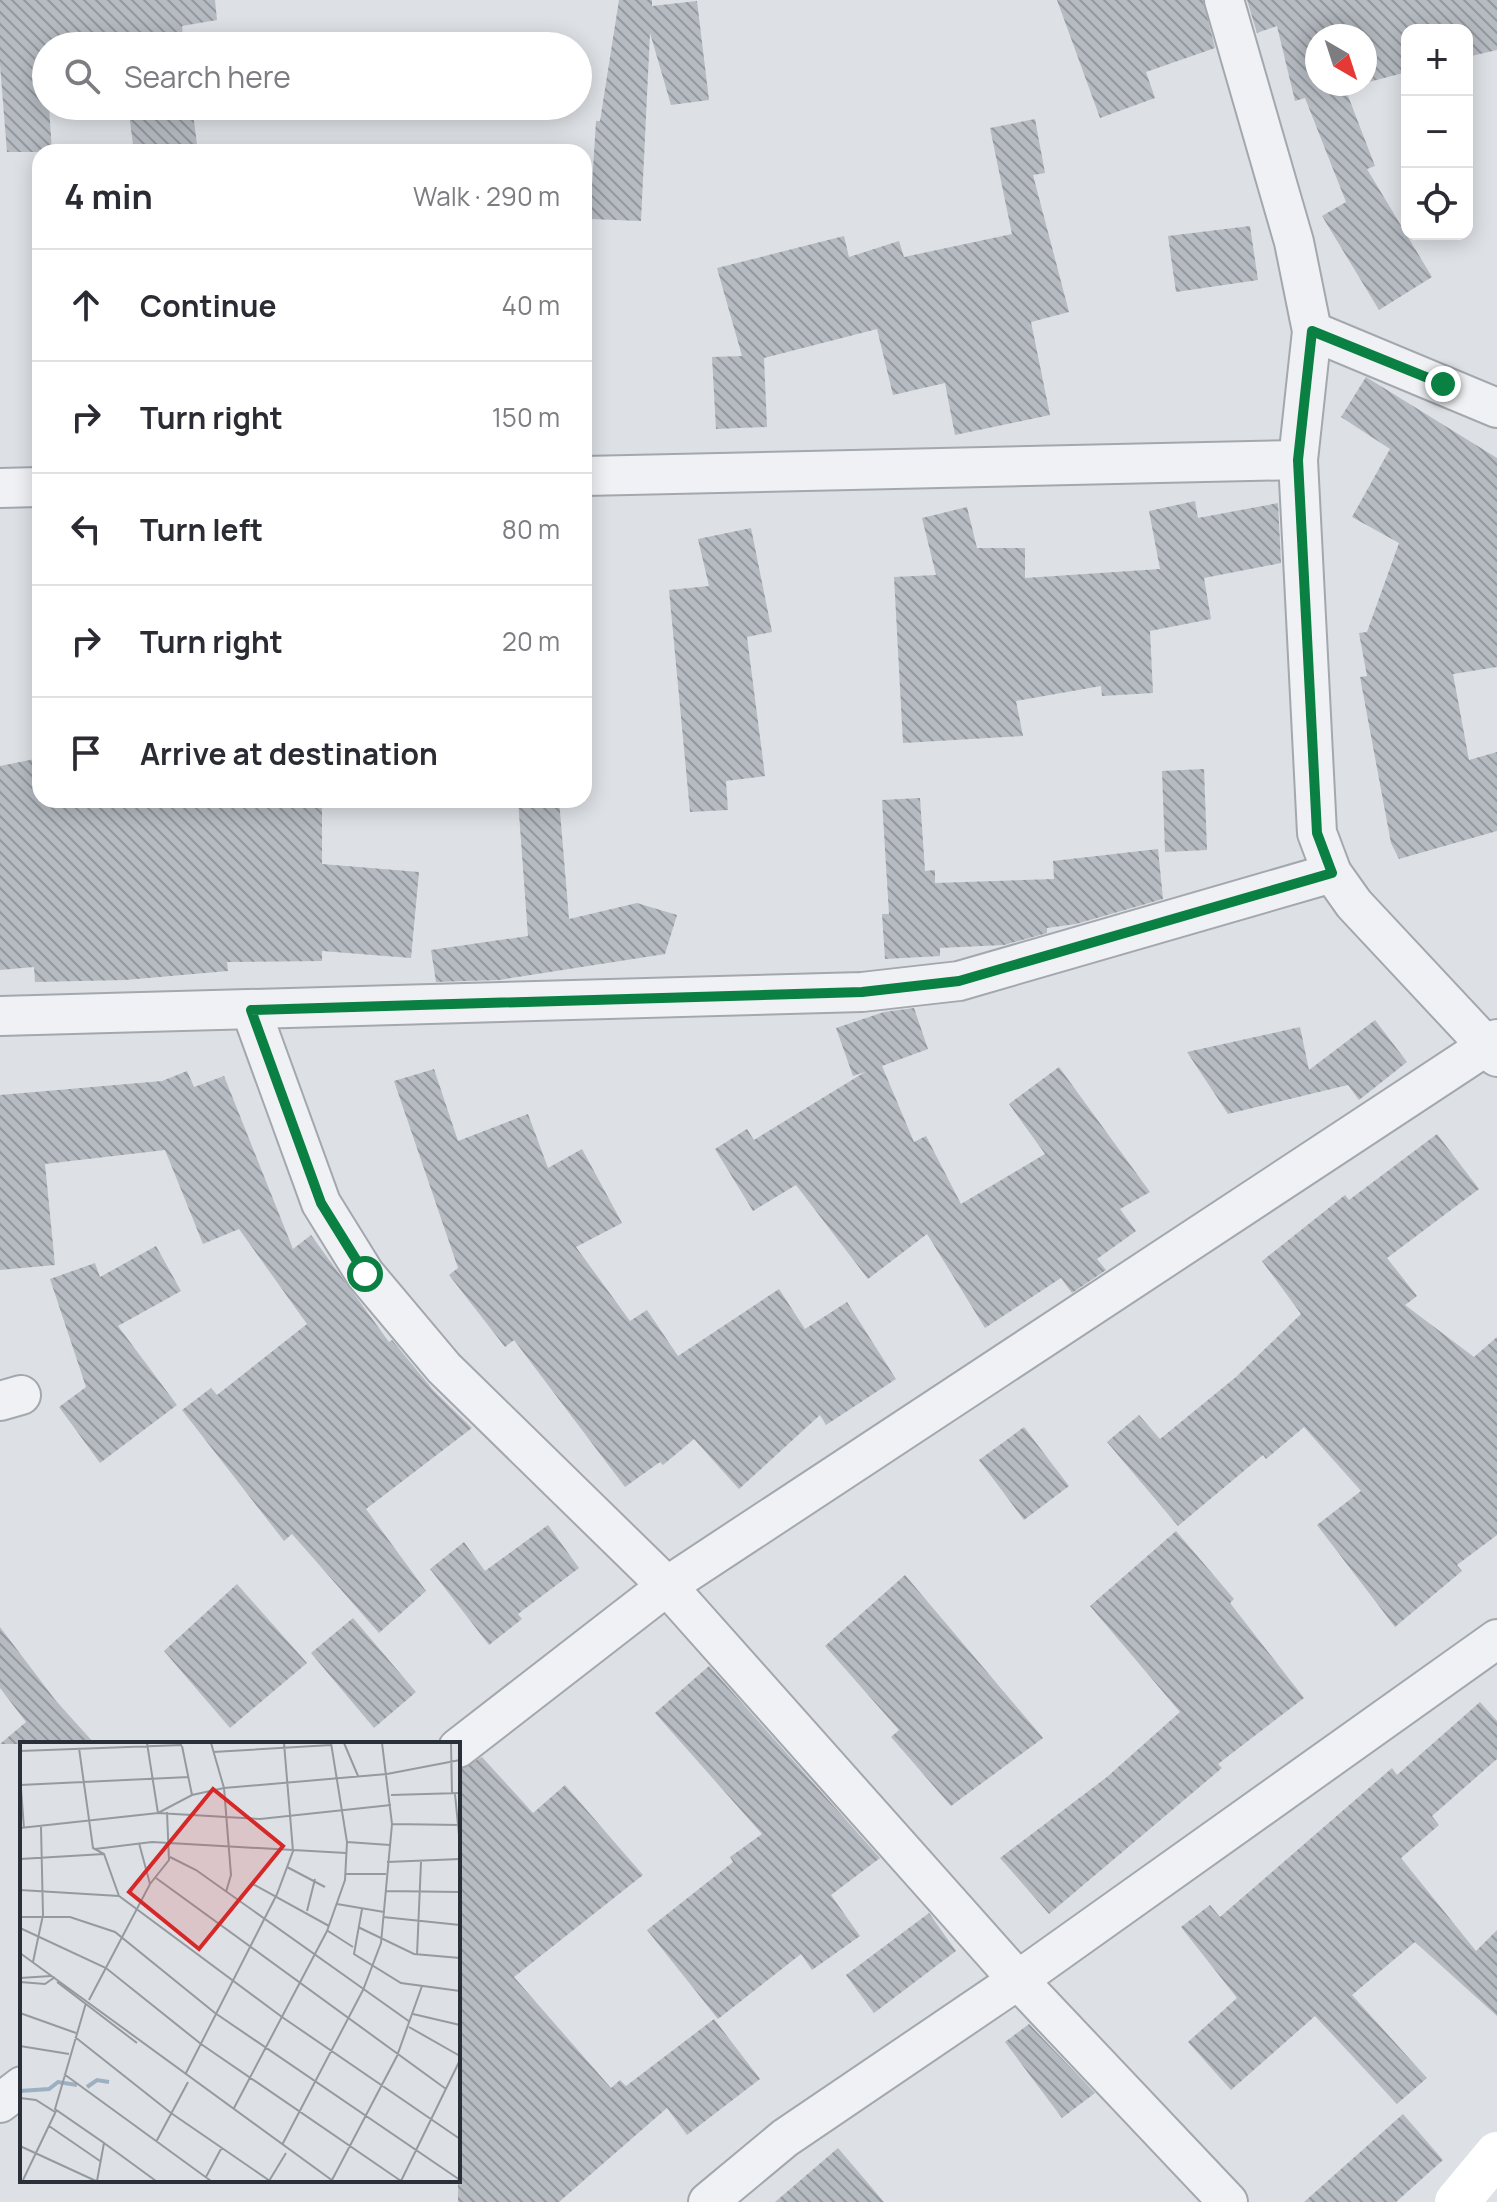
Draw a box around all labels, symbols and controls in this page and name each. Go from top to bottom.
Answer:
north arrow [1305,24,1377,96]
map controls [1401,24,1473,240]
button: + [1401,24,1473,96]
search box [32,32,592,120]
icon: search [60,54,104,98]
text: Search here [124,56,291,97]
button: − [1401,96,1473,168]
button: locate [1401,168,1473,240]
text: 4 min [64,173,153,219]
text: Walk · 290 m [413,178,560,214]
icon: ahead [64,283,108,327]
text: Continue [140,285,276,326]
text: 40 m [502,287,560,323]
route end [1425,366,1461,402]
icon: right [64,395,108,439]
text: Turn right [140,397,283,438]
text: 150 m [492,399,560,435]
icon: left [64,507,108,551]
text: Turn left [140,509,263,550]
text: 80 m [502,511,560,547]
icon: right [64,619,108,663]
text: Turn right [140,621,283,662]
text: 20 m [502,623,560,659]
icon: arrive [64,731,108,775]
text: Arrive at destination [140,733,438,774]
route start [347,1256,383,1292]
inset map [20,1742,460,2182]

